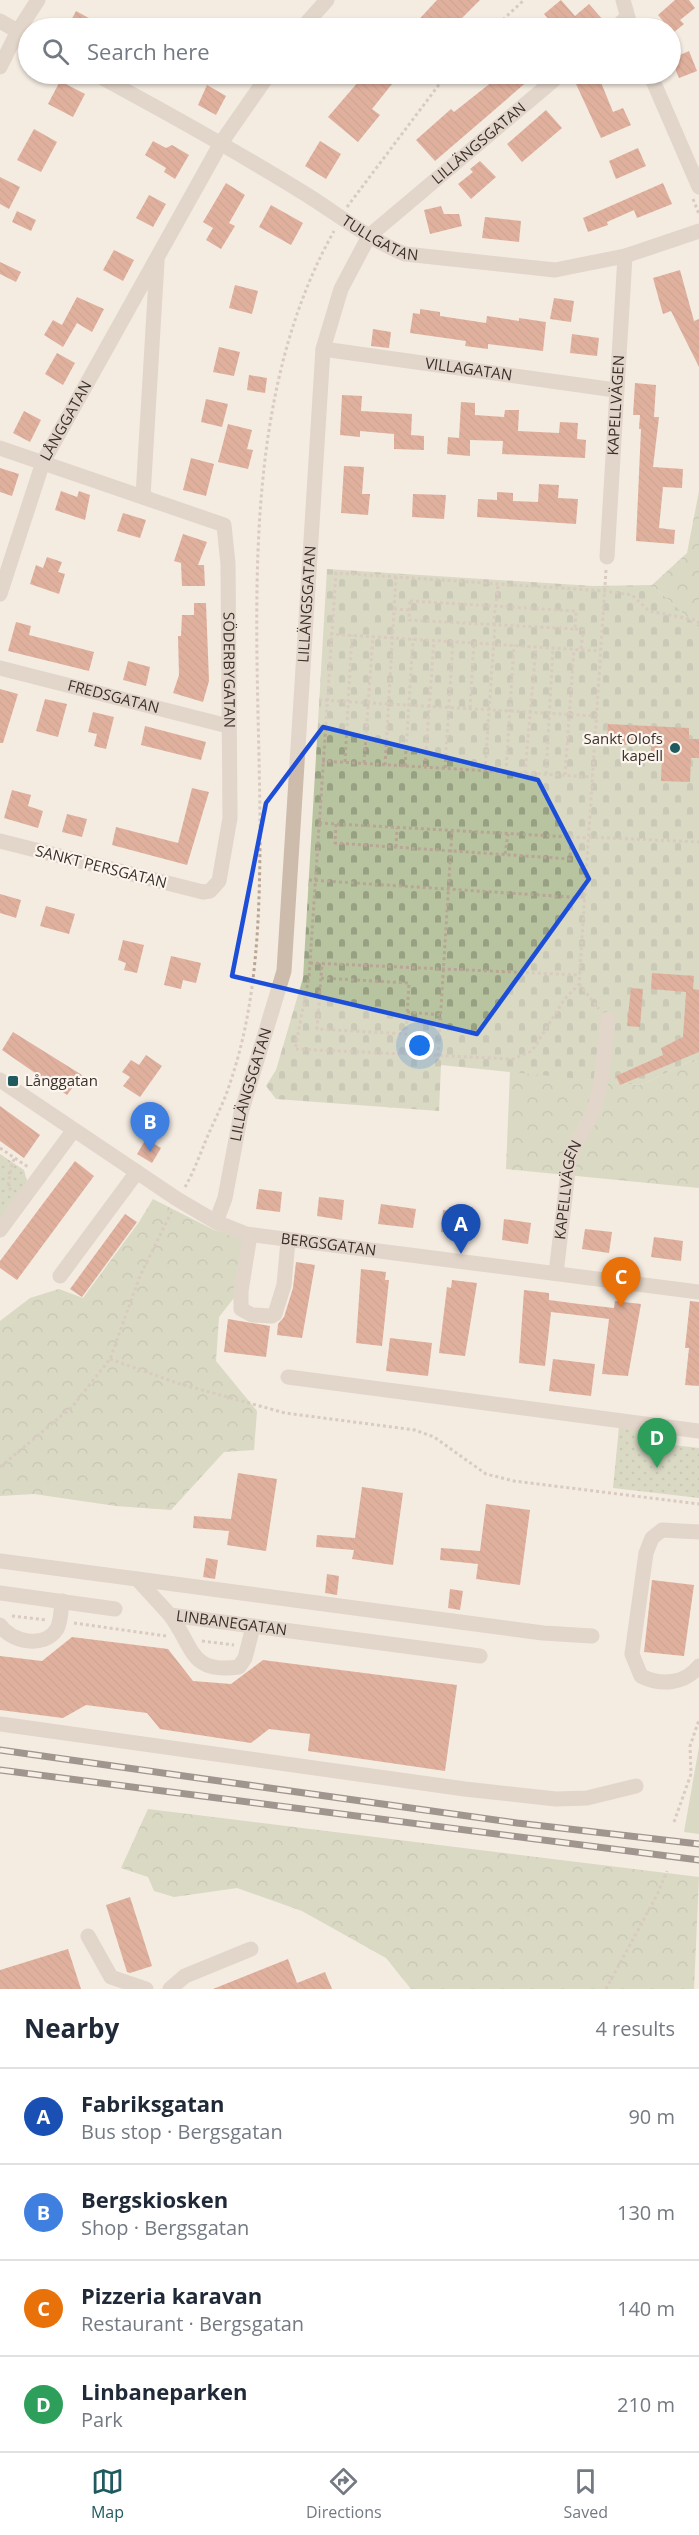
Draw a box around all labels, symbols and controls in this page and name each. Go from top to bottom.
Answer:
search box [18,18,681,84]
icon: search [39,35,72,68]
text: Search here [87,36,210,66]
street label: LILLÄNGSGATAN [427,97,529,188]
street label: TULLGATAN [338,210,420,264]
street label: VILLAGATAN [424,352,514,384]
street label: KAPELLVÄGEN [602,354,628,456]
street label: LÅNGGATAN [35,377,96,464]
street label: LILLÄNGSGATAN [292,545,320,663]
street label: SÖDERBYGATAN [219,612,240,728]
street label: FREDSGATAN [66,675,162,717]
place label: Sankt Olofs kapell [583,728,663,765]
marker: Sankt Olofs kapell [668,741,682,755]
street label: SANKT PERSGATAN [34,840,169,892]
street label: LILLÄNGSGATAN [225,1025,275,1143]
your location [405,1031,434,1060]
place label: Långgatan [25,1070,98,1090]
marker: Långgatan [6,1074,20,1088]
pin: B [130,1102,170,1152]
street label: KAPELLVÄGEN [549,1136,585,1241]
pin: A [442,1204,480,1254]
street label: BERGSGATAN [280,1228,377,1260]
pin: C [602,1258,640,1307]
pin: D [638,1418,676,1468]
street label: LINBANEGATAN [175,1605,288,1639]
text: Nearby [24,2010,119,2046]
text: 4 results [595,2015,675,2042]
text: Fabriksgatan [81,2088,225,2118]
text: A [37,2103,50,2130]
text: 90 m [628,2103,675,2130]
text: Bus stop · Bergsgatan [81,2118,283,2145]
text: Bergskiosken [81,2184,228,2214]
text: B [37,2199,50,2226]
text: 130 m [617,2199,675,2226]
text: Shop · Bergsgatan [81,2214,249,2241]
text: Pizzeria karavan [81,2280,262,2310]
text: C [37,2295,50,2322]
text: 140 m [617,2295,675,2322]
text: Restaurant · Bergsgatan [81,2310,304,2337]
text: Linbaneparken [81,2376,248,2406]
text: D [36,2391,51,2418]
text: 210 m [617,2391,675,2418]
text: Park [81,2406,123,2433]
tab: Map [91,2465,124,2523]
tab: Directions [306,2465,382,2523]
tab: Saved [564,2465,608,2523]

